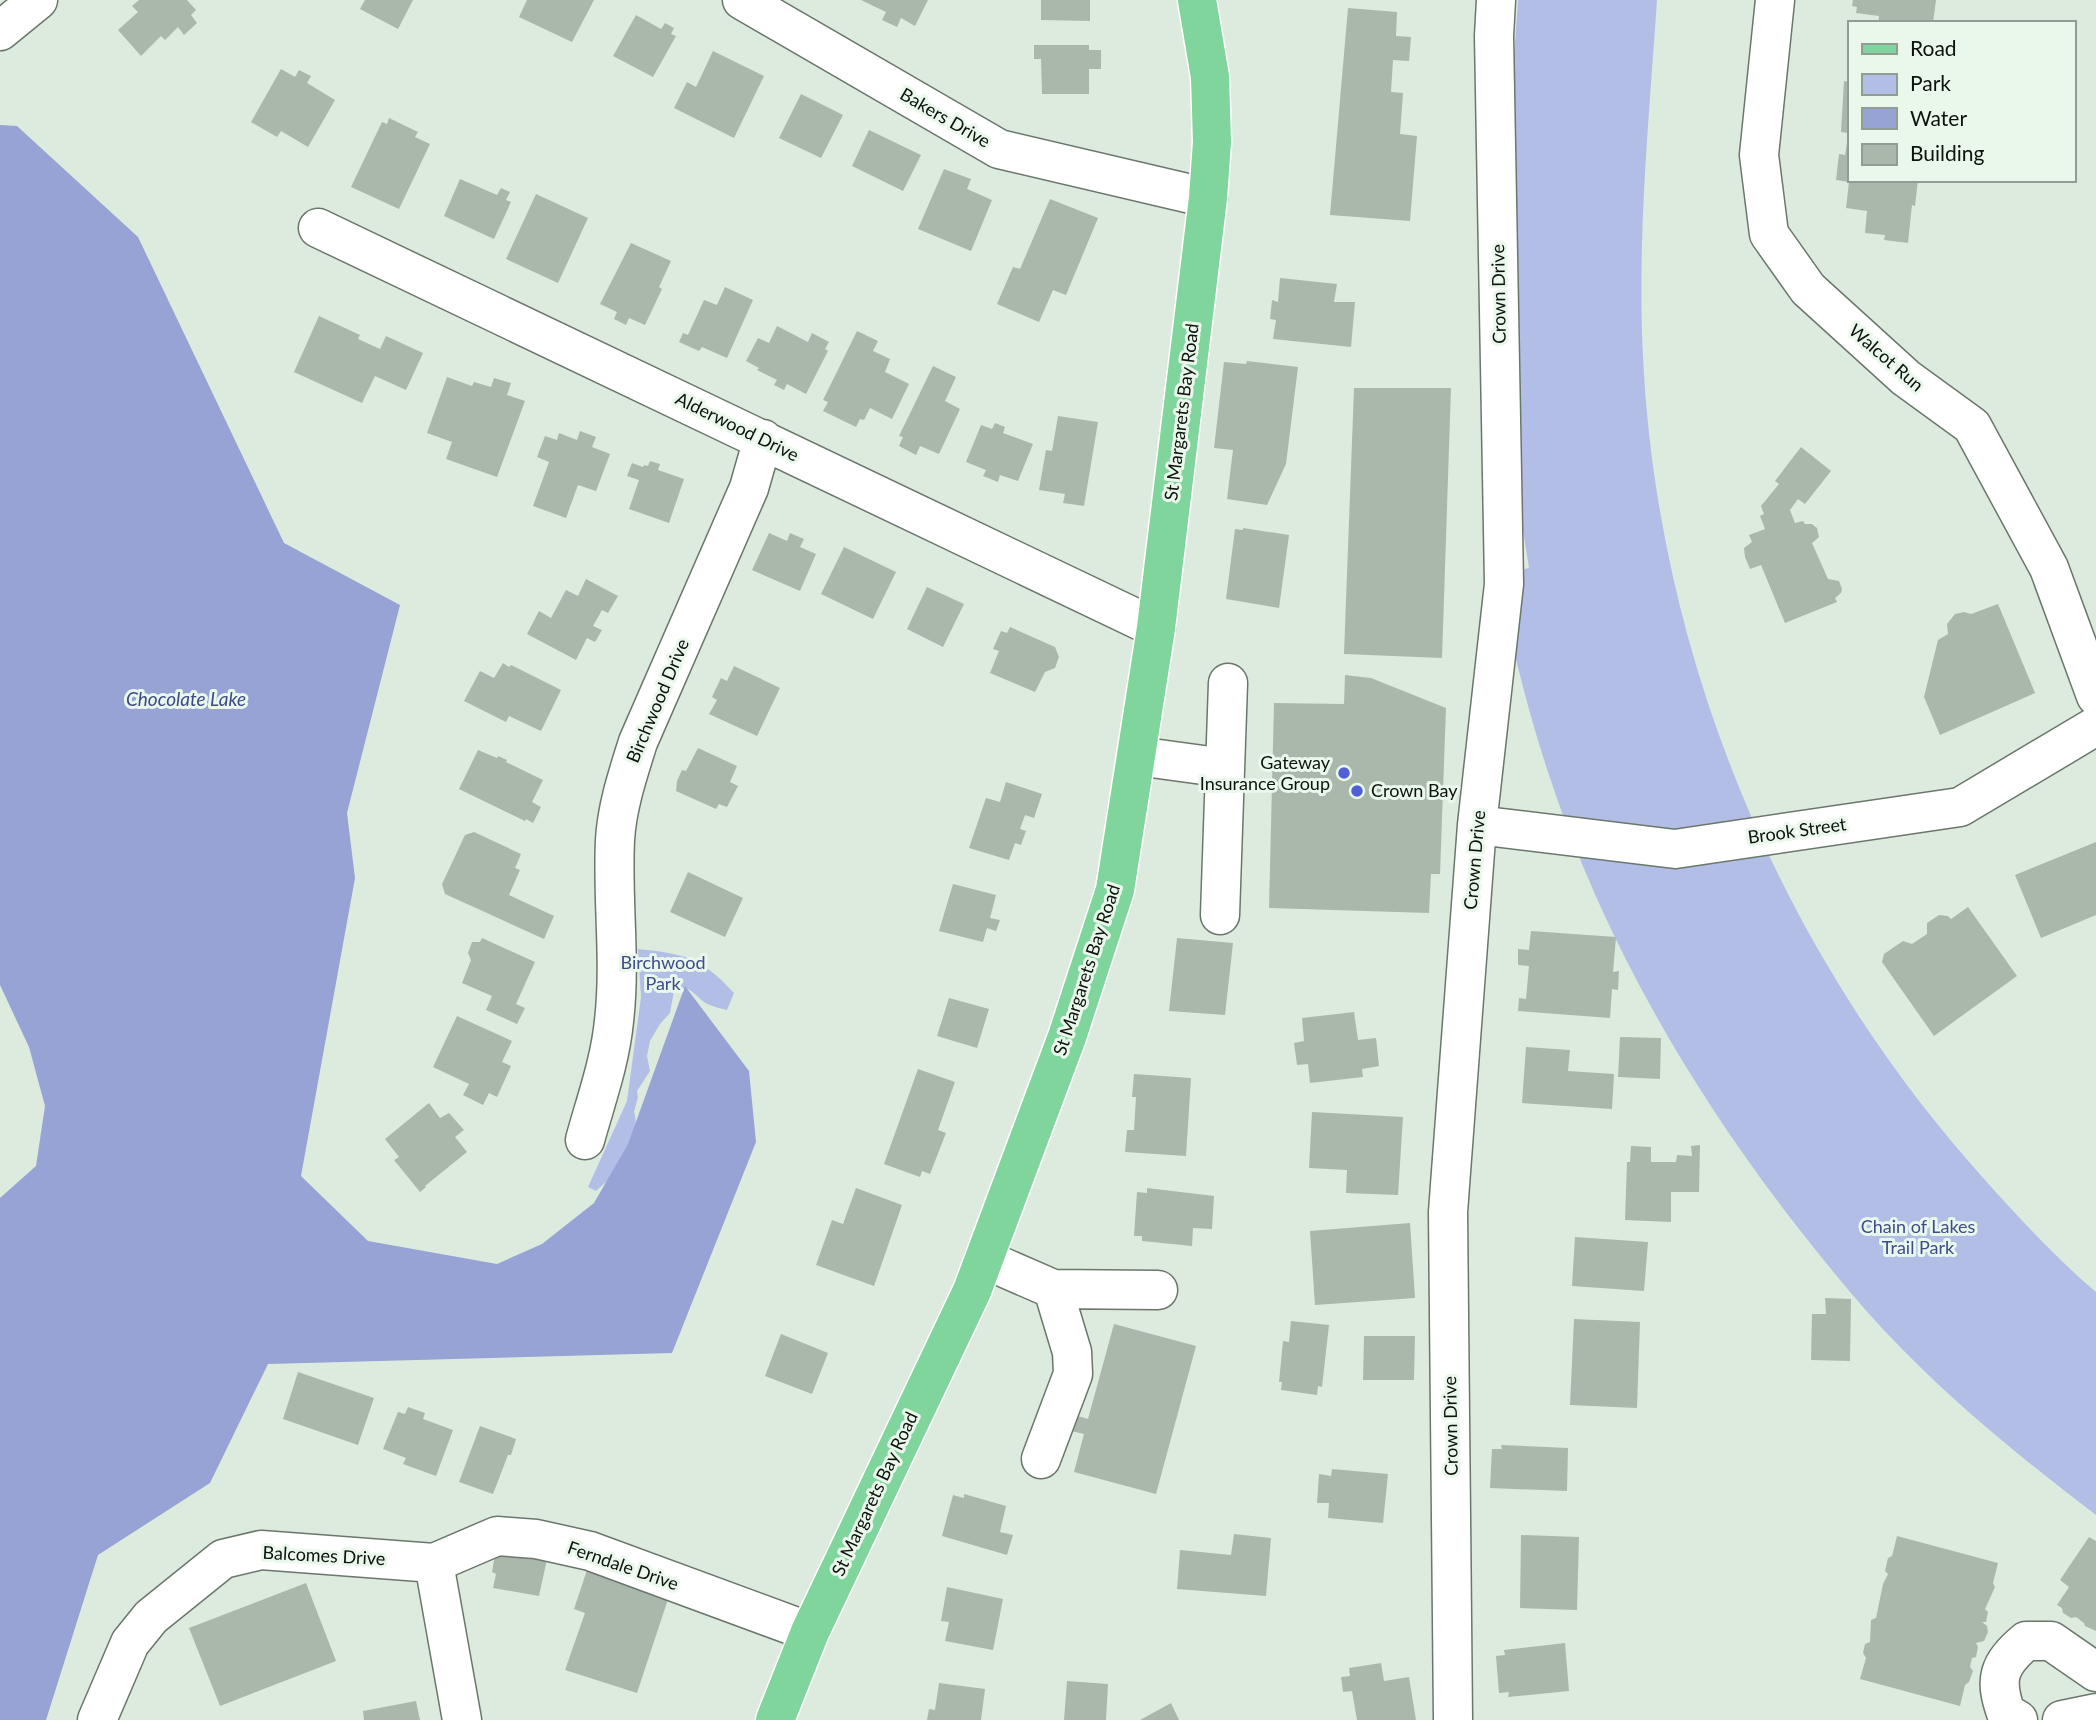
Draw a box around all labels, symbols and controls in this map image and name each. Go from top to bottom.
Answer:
legend [1848,21,2075,182]
text: Road [1910,35,1957,60]
text: Park [1910,70,1951,95]
street label: Bakers Drive [897,83,994,152]
text: Water [1910,105,1967,130]
text: Building [1910,140,1985,165]
street label: Crown Drive [1486,244,1510,344]
street label: Walcot Run [1845,319,1928,396]
street label: St Margarets Bay Road [1159,322,1203,502]
street label: Alderwood Drive [672,387,803,465]
street label: Birchwood Drive [621,635,693,766]
water label: Chocolate Lake [126,687,246,710]
place label: Gateway Insurance Group [1200,751,1331,794]
marker: Gateway Insurance Group [1336,765,1352,781]
place label: Crown Bay [1371,779,1458,801]
marker: Crown Bay [1349,783,1365,799]
street label: Crown Drive [1459,809,1489,911]
street label: Brook Street [1746,812,1848,848]
street label: St Margarets Bay Road [1048,881,1124,1058]
park label: Birchwood Park [620,951,706,994]
park label: Chain of Lakes Trail Park [1861,1215,1976,1258]
street label: Crown Drive [1438,1376,1462,1476]
street label: St Margarets Bay Road [826,1408,922,1579]
street label: Ferndale Drive [565,1536,682,1594]
street label: Balcomes Drive [262,1541,386,1569]

